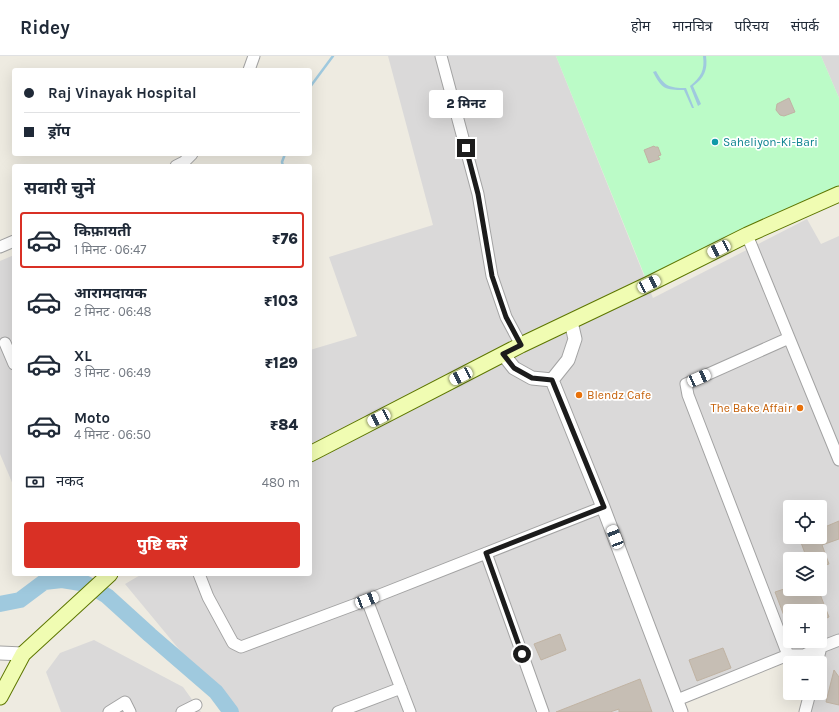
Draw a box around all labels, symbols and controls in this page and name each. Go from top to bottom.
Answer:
text: Ridey [20,17,70,39]
text: होम [631,18,650,35]
text: मानचित्र [672,18,713,35]
text: परिचय [735,18,769,35]
text: संपर्क [791,18,819,35]
text: Raj Vinayak Hospital [48,84,197,102]
callout: 2 मिनट [429,90,503,118]
text: 2 मिनट [446,96,486,111]
text: ड्रॉप [48,122,70,140]
place label: Saheliyon-Ki-Bari [723,135,818,149]
marker: Saheliyon-Ki-Bari [710,137,720,147]
route end [457,139,475,157]
text: सवारी चुनें [24,177,95,199]
icon: car [26,222,62,258]
text: किफ़ायती [74,222,131,240]
text: ₹76 [272,230,298,248]
car [706,238,732,260]
text: 1 मिनट · 06:47 [74,242,146,257]
car [636,273,662,295]
icon: car [26,284,62,320]
text: आरामदायक [74,284,147,302]
text: ₹103 [264,292,298,310]
text: 2 मिनट · 06:48 [74,304,151,319]
icon: car [26,346,62,382]
text: XL [74,347,92,365]
text: ₹129 [264,354,298,372]
text: 3 मिनट · 06:49 [74,365,151,380]
car [448,365,474,387]
car [686,368,712,388]
place label: Blendz Cafe [587,388,651,402]
marker: Blendz Cafe [574,390,584,400]
place label: The Bake Affair [710,401,793,415]
marker: The Bake Affair [795,403,805,413]
car [366,407,392,429]
icon: car [26,408,62,444]
text: Moto [74,409,110,427]
text: ₹84 [270,416,298,434]
text: 4 मिनट · 06:50 [74,427,151,442]
icon: cash [24,471,46,493]
text: नकद [56,472,84,490]
text: 480 m [262,475,300,490]
map controls [783,500,827,700]
button: locate [783,500,827,544]
button: पुष्टि करें [24,522,300,568]
car [605,524,625,550]
button: layers [783,552,827,596]
car [354,590,380,610]
button: + [783,604,827,648]
route start [513,645,531,663]
button: − [783,656,827,700]

